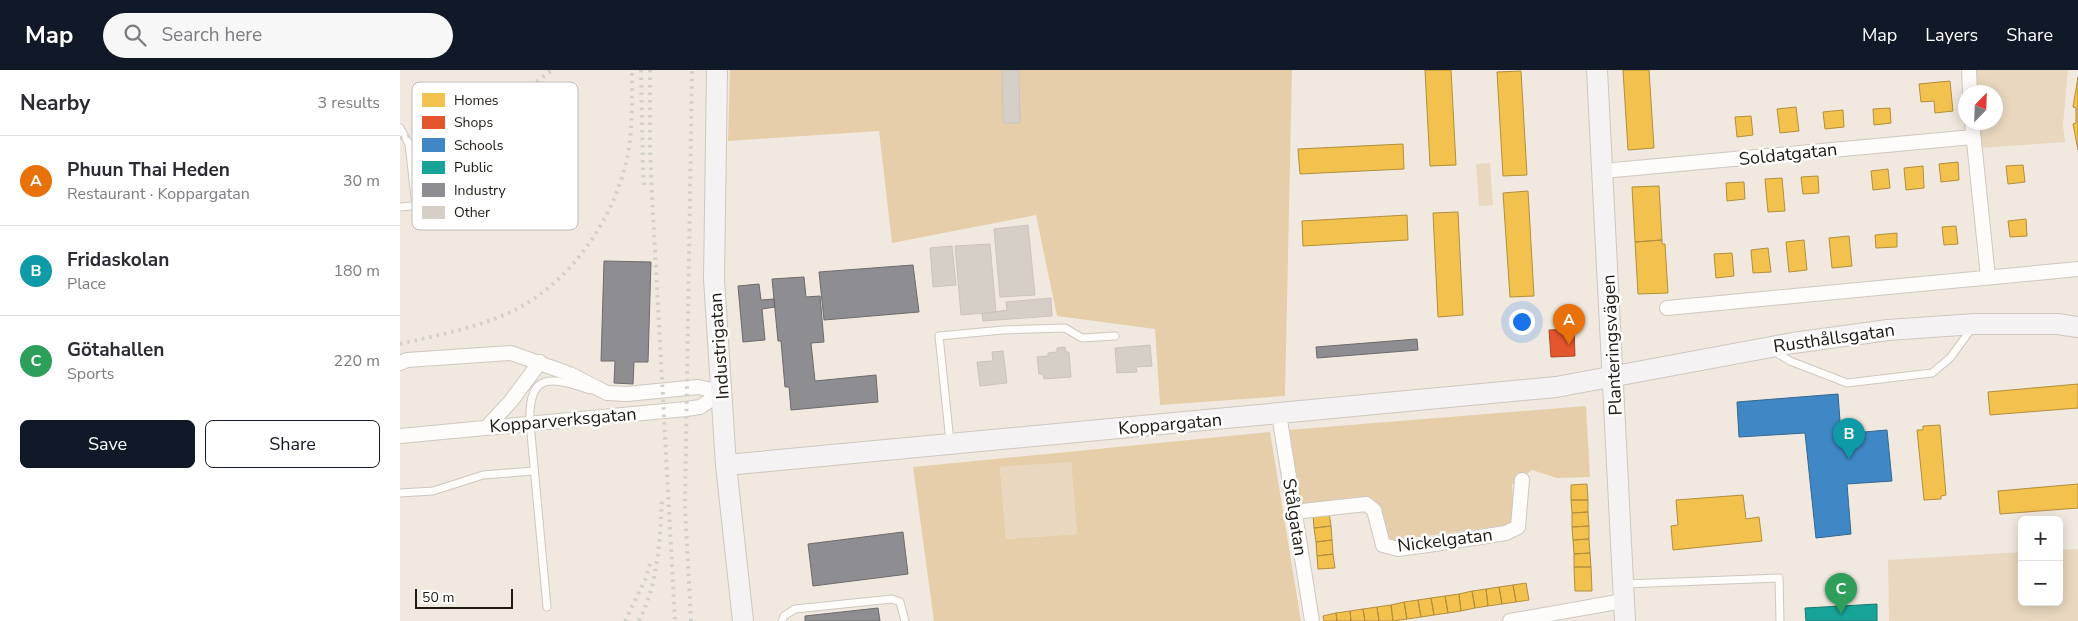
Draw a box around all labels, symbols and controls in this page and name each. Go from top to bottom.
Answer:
search box [103,13,453,58]
text: Map [25,19,73,51]
icon: search [121,21,149,49]
text: Search here [161,22,262,48]
text: Map [1862,23,1897,47]
text: Layers [1925,23,1978,47]
text: Share [2006,23,2053,47]
legend [412,82,578,230]
north arrow [1958,85,2003,130]
text: Nearby [20,89,90,117]
text: Homes [454,91,499,110]
text: 3 results [318,92,380,114]
text: Shops [454,113,494,132]
text: Schools [454,136,504,155]
street label: Soldatgatan [1738,137,1838,171]
text: Phuun Thai Heden [67,157,230,183]
text: Public [454,158,493,177]
text: A [30,170,42,192]
text: 30 m [343,170,380,192]
text: Industry [454,181,507,200]
text: Restaurant · Koppargatan [67,183,250,205]
text: Other [454,203,490,222]
text: Fridaskolan [67,247,169,273]
text: B [30,260,42,282]
text: 180 m [333,260,380,282]
text: Place [67,273,106,295]
street label: Planteringsvägen [1596,274,1628,416]
street label: Industrigatan [703,292,735,400]
pin: A [1553,304,1585,345]
your location [1509,309,1535,335]
street label: Rusthållsgatan [1772,318,1896,358]
text: Götahallen [67,337,164,363]
text: C [31,350,41,372]
text: 220 m [333,350,380,372]
text: Sports [67,363,115,385]
street label: Kopparverksgatan [489,402,637,438]
street label: Koppargatan [1117,408,1223,440]
pin: B [1833,418,1865,459]
button: Save [20,420,195,468]
button: Share [205,420,380,468]
street label: Stålgatan [1277,476,1313,558]
map controls [2018,516,2063,606]
button: + [2018,516,2063,561]
street label: Nickelgatan [1396,522,1494,558]
button: − [2018,561,2063,606]
pin: C [1825,573,1857,614]
scale bar [415,586,512,609]
text: 50 m [422,588,454,607]

